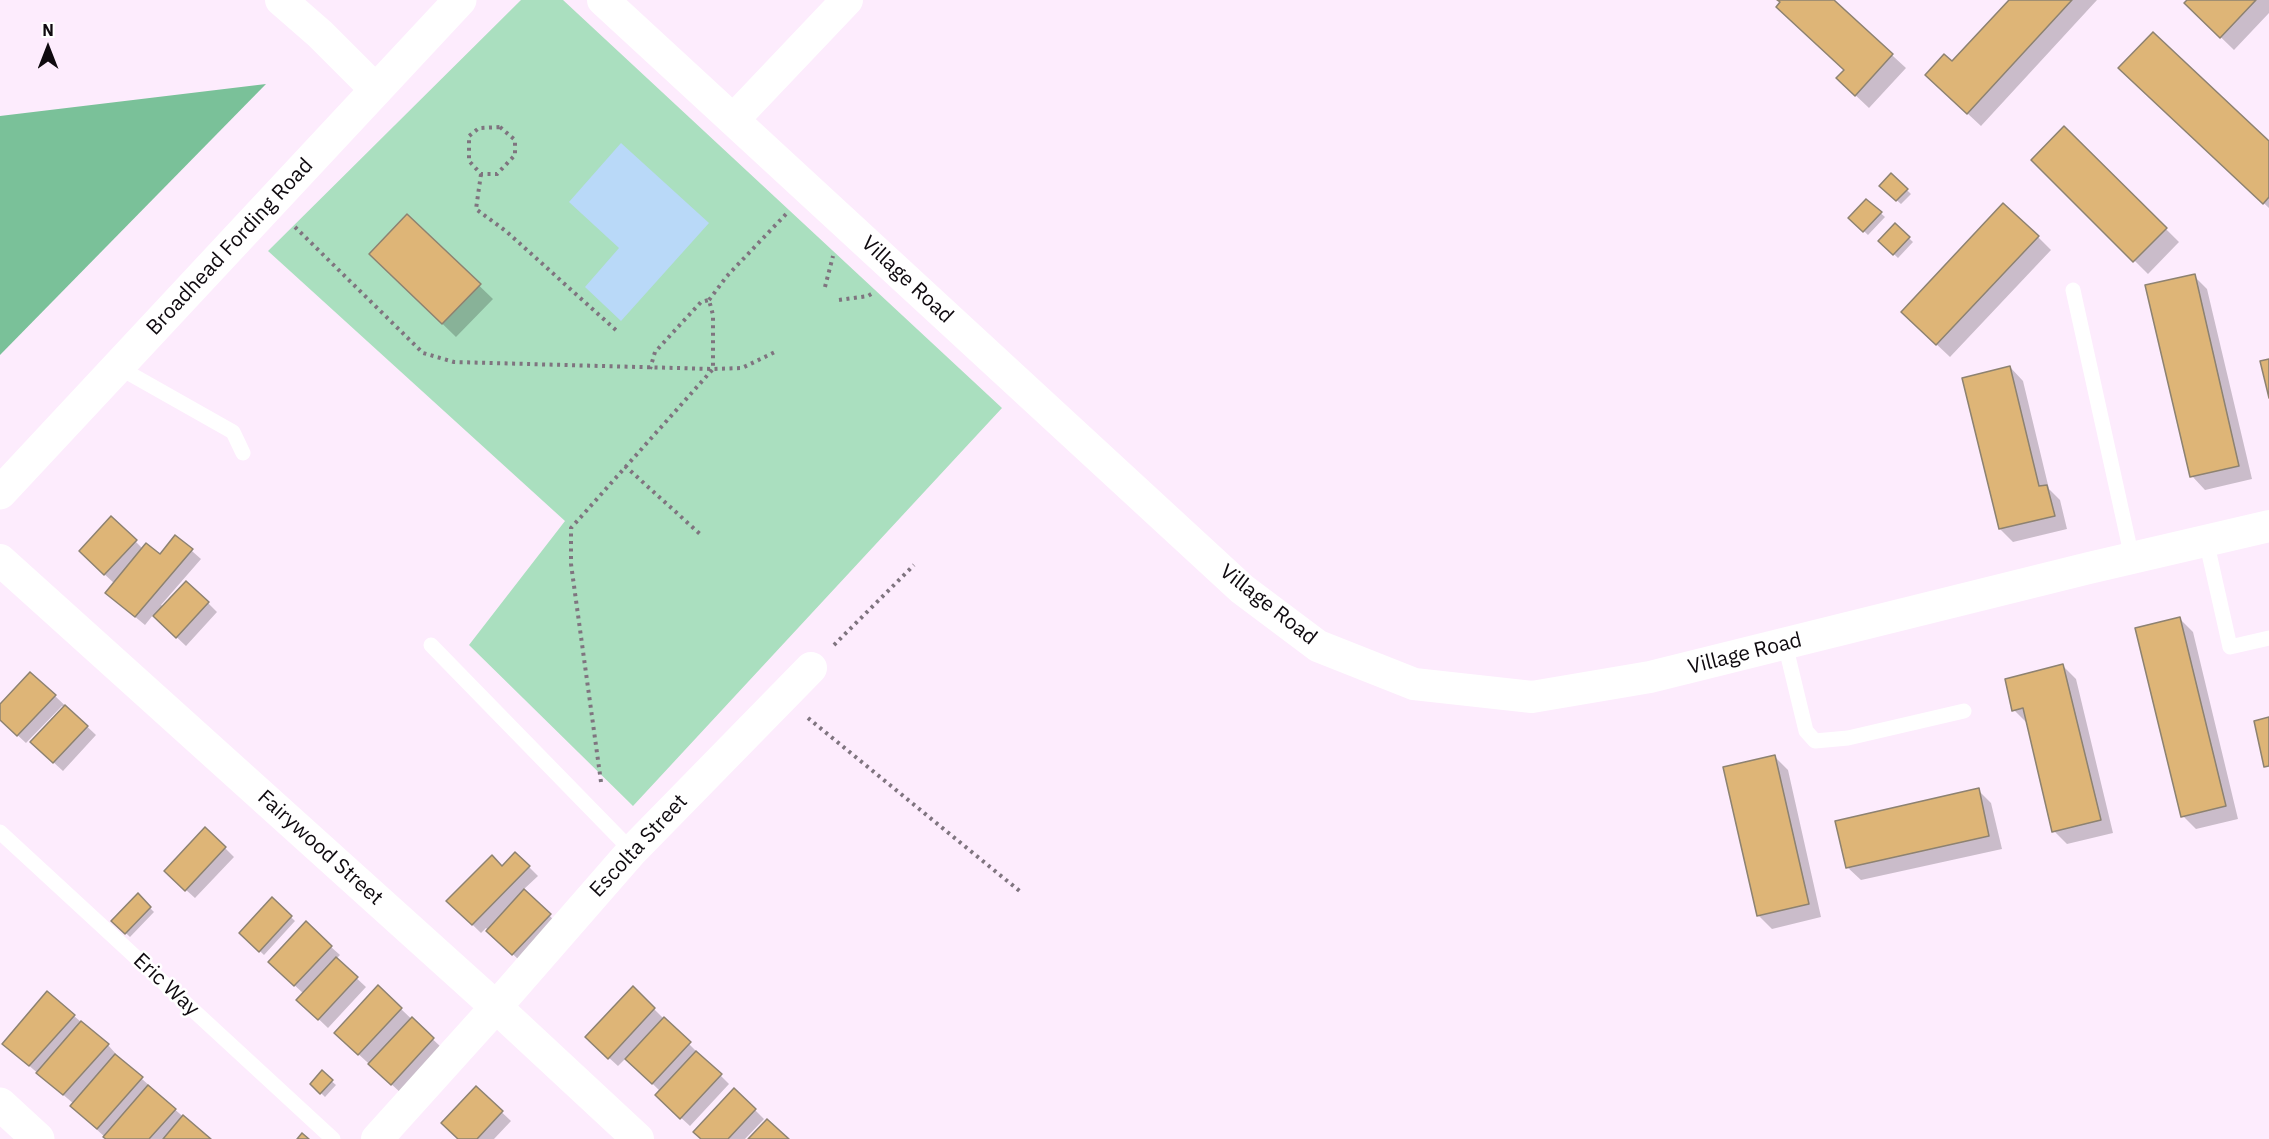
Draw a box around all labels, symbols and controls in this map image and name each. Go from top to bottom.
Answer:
north arrow [18,18,78,78]
text: N [42,20,54,40]
street label: Broadhead Fording Road [141,153,319,341]
street label: Village Road [856,231,958,329]
street label: Village Road [1214,559,1322,651]
street label: Village Road [1686,628,1804,680]
street label: Fairywood Street [252,785,388,911]
street label: Escolta Street [585,789,693,903]
street label: Eric Way [128,948,204,1022]

